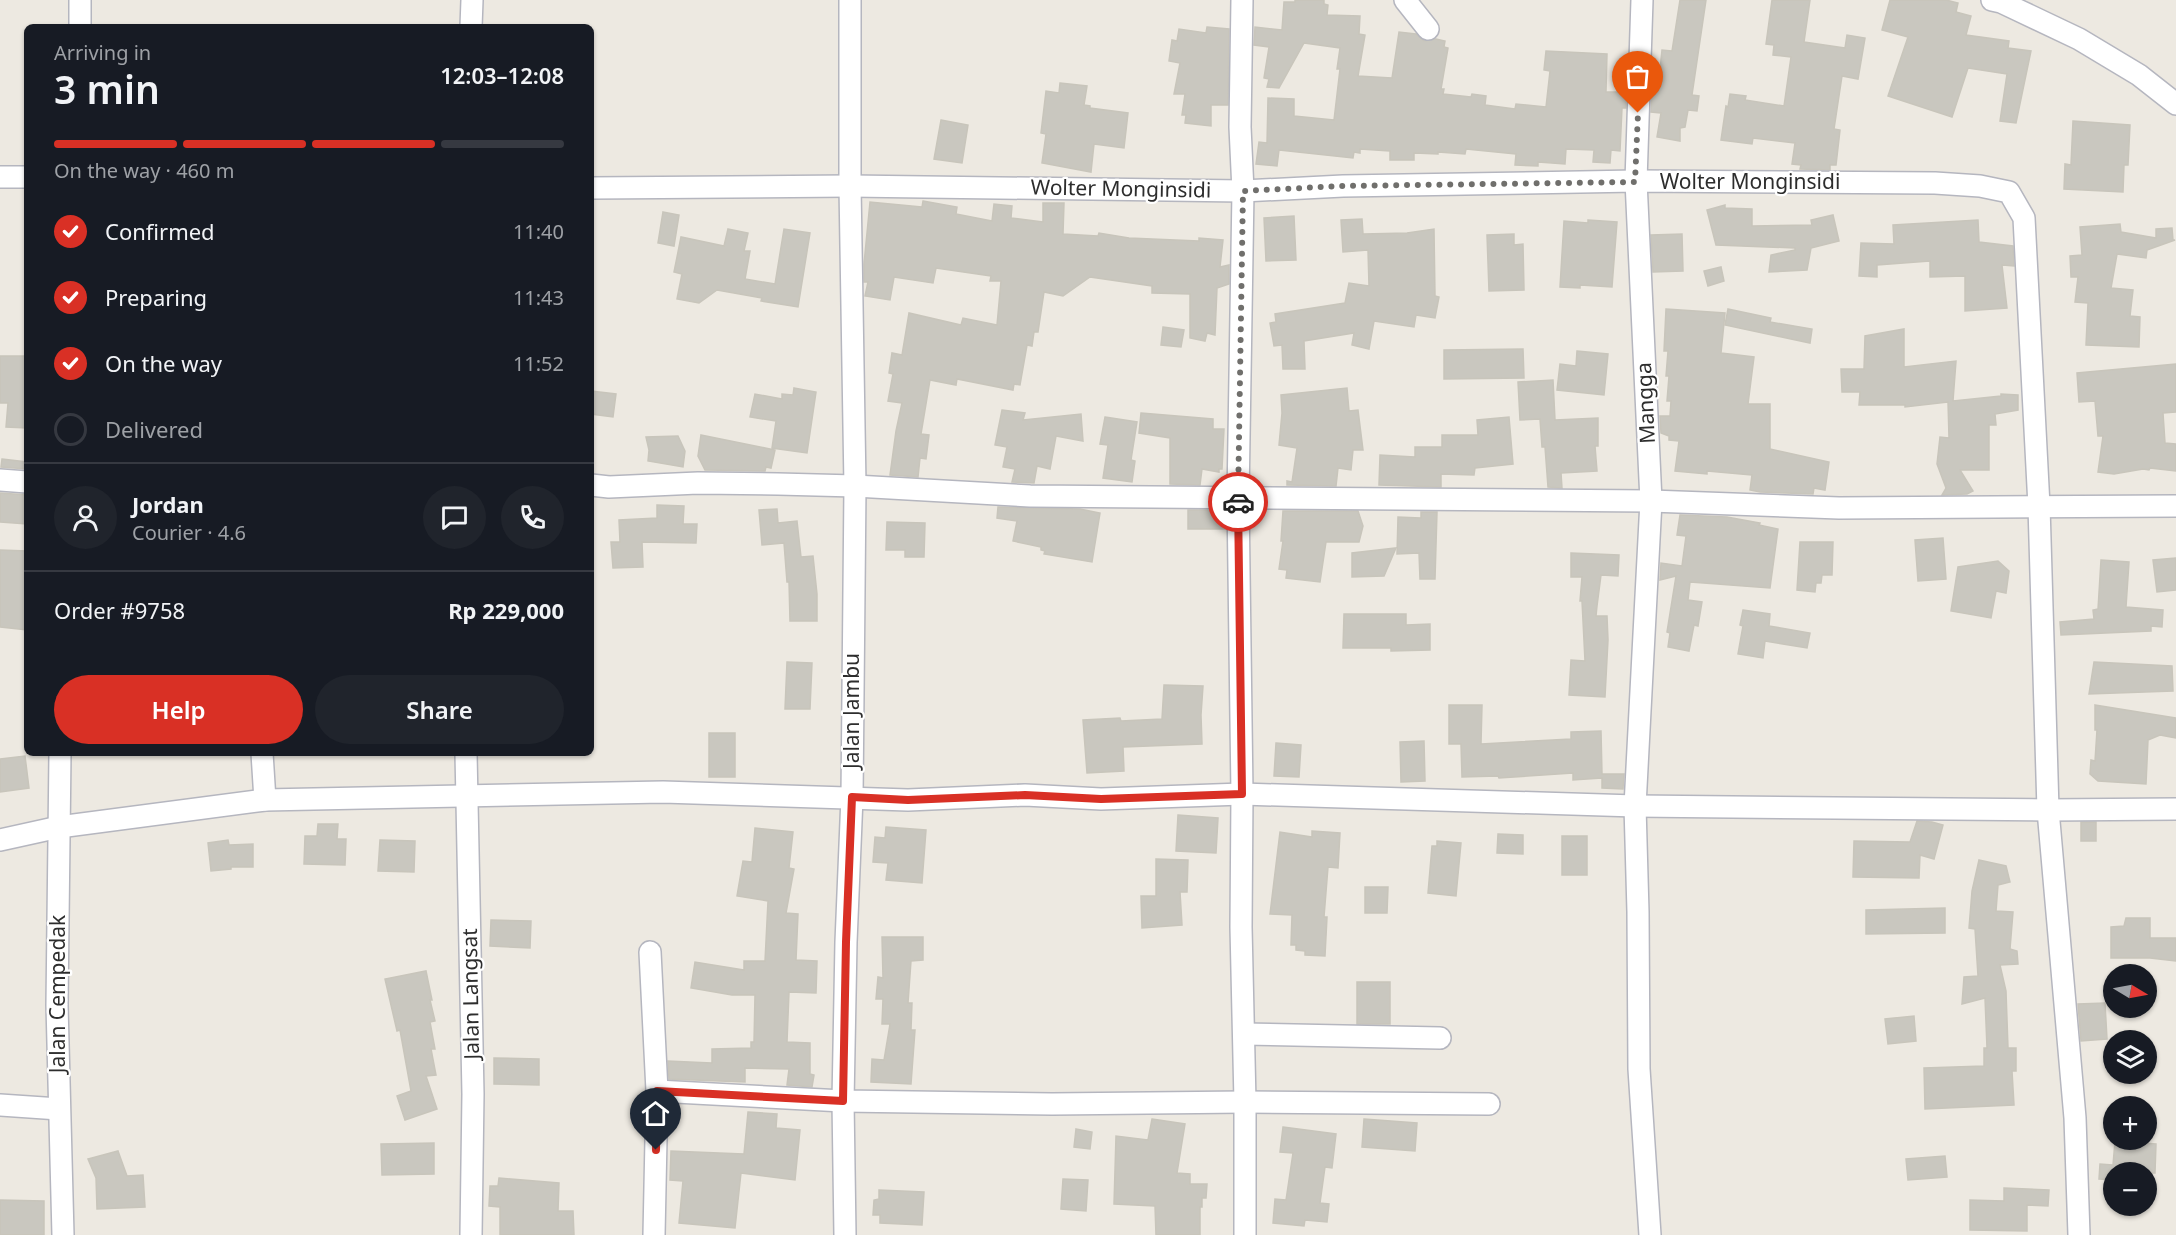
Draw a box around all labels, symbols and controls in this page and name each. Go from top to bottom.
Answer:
text: Arriving in [54,39,151,66]
pin [1612,51,1663,113]
text: 12:03–12:08 [440,60,564,90]
icon: bag [1621,60,1654,93]
text: 3 min [54,62,160,115]
text: On the way · 460 m [54,157,234,184]
street label: Wolter Monginsidi [1660,167,1840,195]
street label: Wolter Monginsidi [1030,172,1212,204]
icon: check [54,215,87,248]
text: Confirmed [105,216,215,246]
text: 11:40 [513,218,564,245]
icon: check [54,281,87,314]
text: Preparing [105,282,207,312]
text: 11:43 [513,284,564,311]
icon: check [54,347,87,380]
text: On the way [105,348,222,378]
text: 11:52 [513,350,564,377]
street label: Mangga [1629,362,1661,444]
text: Delivered [105,414,203,444]
courier [1208,472,1268,532]
button: person [54,486,117,549]
button: chat [423,486,486,549]
button: phone [501,486,564,549]
icon: car [1222,486,1255,519]
text: Jordan [132,489,204,519]
text: Courier · 4.6 [132,519,246,546]
text: Order #9758 [54,595,185,625]
text: Rp 229,000 [448,595,564,625]
street label: Jalan Jambu [837,653,865,771]
button: Help [54,675,303,744]
button: Share [315,675,564,744]
street label: Jalan Cempedak [43,914,71,1075]
street label: Jalan Langsat [455,928,485,1062]
north arrow [2103,964,2157,1018]
map controls [2103,964,2157,1216]
button: layers [2103,1030,2157,1084]
pin [630,1088,681,1150]
button: + [2103,1096,2157,1150]
icon: home [639,1097,672,1130]
button: − [2103,1162,2157,1216]

